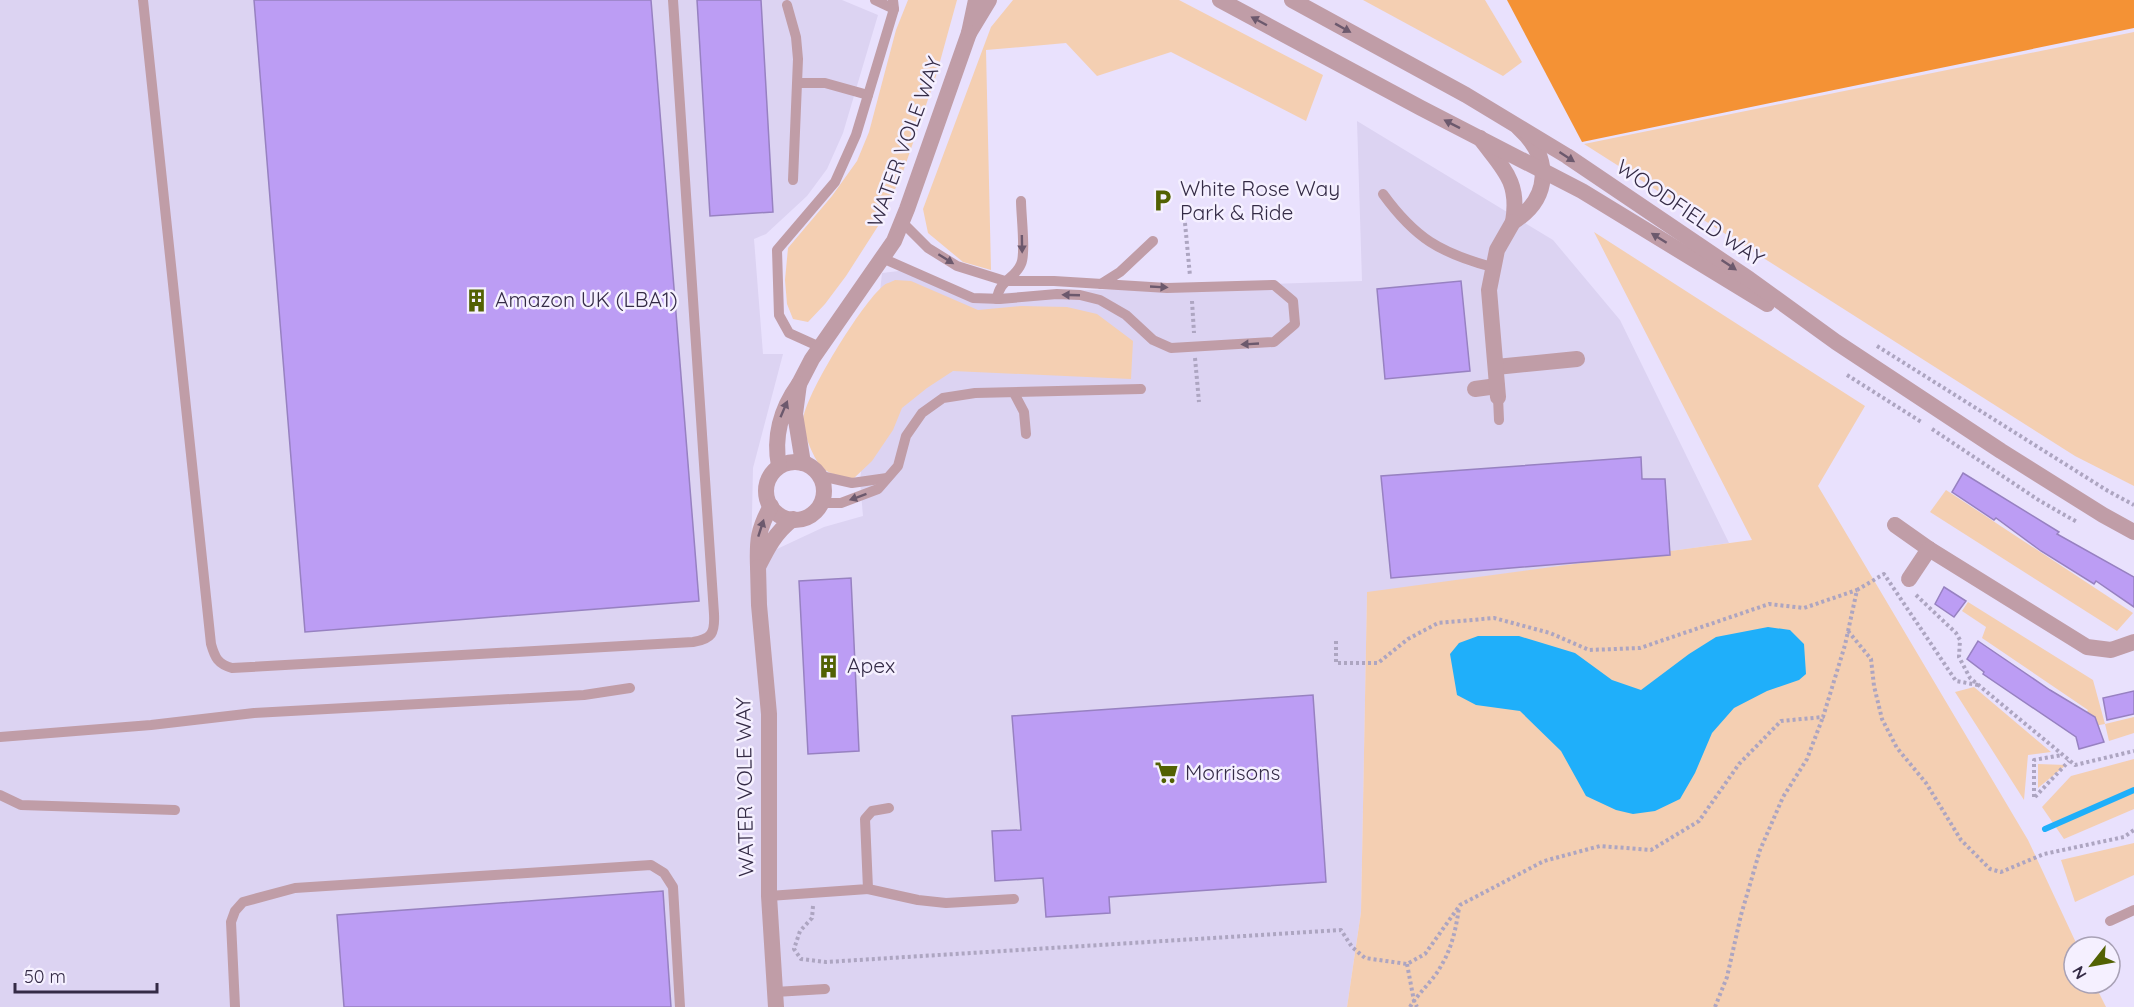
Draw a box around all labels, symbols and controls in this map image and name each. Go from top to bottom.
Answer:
one-way arrow [1250,16,1267,26]
one-way arrow [1335,23,1352,33]
street label: WATER VOLE WAY [861,53,947,231]
one-way arrow [1443,119,1460,129]
one-way arrow [1558,151,1575,162]
street label: WOODFIELD WAY [1612,153,1770,271]
place label: White Rose Way Park & Ride [1180,175,1340,225]
parking icon: White Rose Way Park & Ride [1149,188,1175,214]
one-way arrow [1651,233,1667,244]
one-way arrow [1017,235,1027,254]
one-way arrow [938,254,954,265]
one-way arrow [1720,259,1736,271]
one-way arrow [1149,283,1168,292]
place label: Amazon UK (LBA1) [495,286,678,312]
building icon: Amazon UK (LBA1) [464,287,490,313]
one-way arrow [1061,290,1080,299]
one-way arrow [1240,339,1259,348]
one-way arrow [779,400,789,418]
one-way arrow [848,493,866,503]
one-way arrow [757,519,766,537]
place label: Apex [847,652,895,678]
building icon: Apex [816,653,842,679]
street label: WATER VOLE WAY [729,697,759,877]
place label: Morrisons [1185,759,1280,785]
supermarket icon: Morrisons [1154,760,1180,786]
north arrow [2062,935,2122,995]
scale bar [15,956,158,994]
text: N [2068,963,2091,983]
text: 50 m [24,965,66,988]

